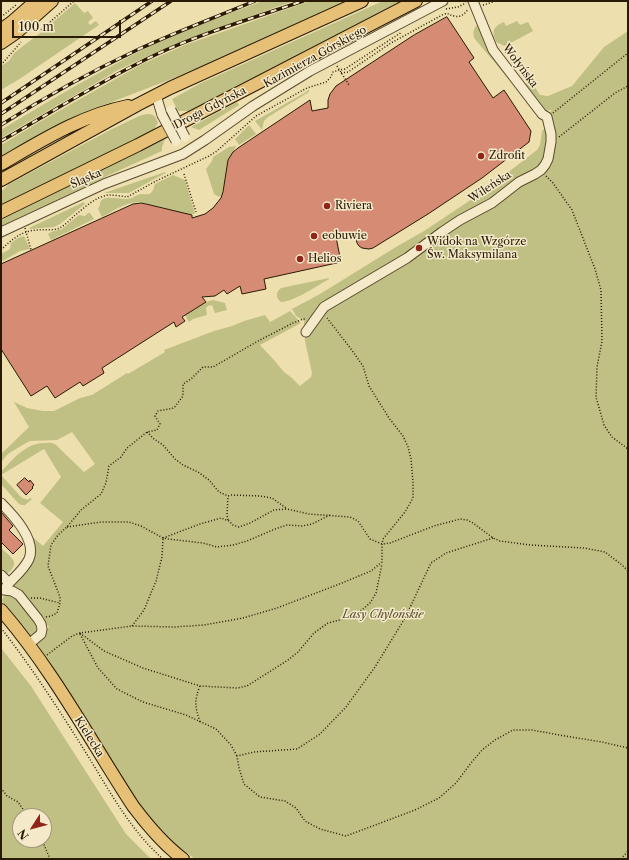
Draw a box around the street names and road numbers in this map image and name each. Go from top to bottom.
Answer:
street label: Kazimierza Górskiego [261,23,369,91]
street label: Wołyńska [499,42,541,90]
street label: Droga Gdyńska [171,84,249,132]
street label: Śląska [69,166,103,192]
street label: Wileńska [466,168,514,206]
street label: Kielecka [71,714,107,760]

